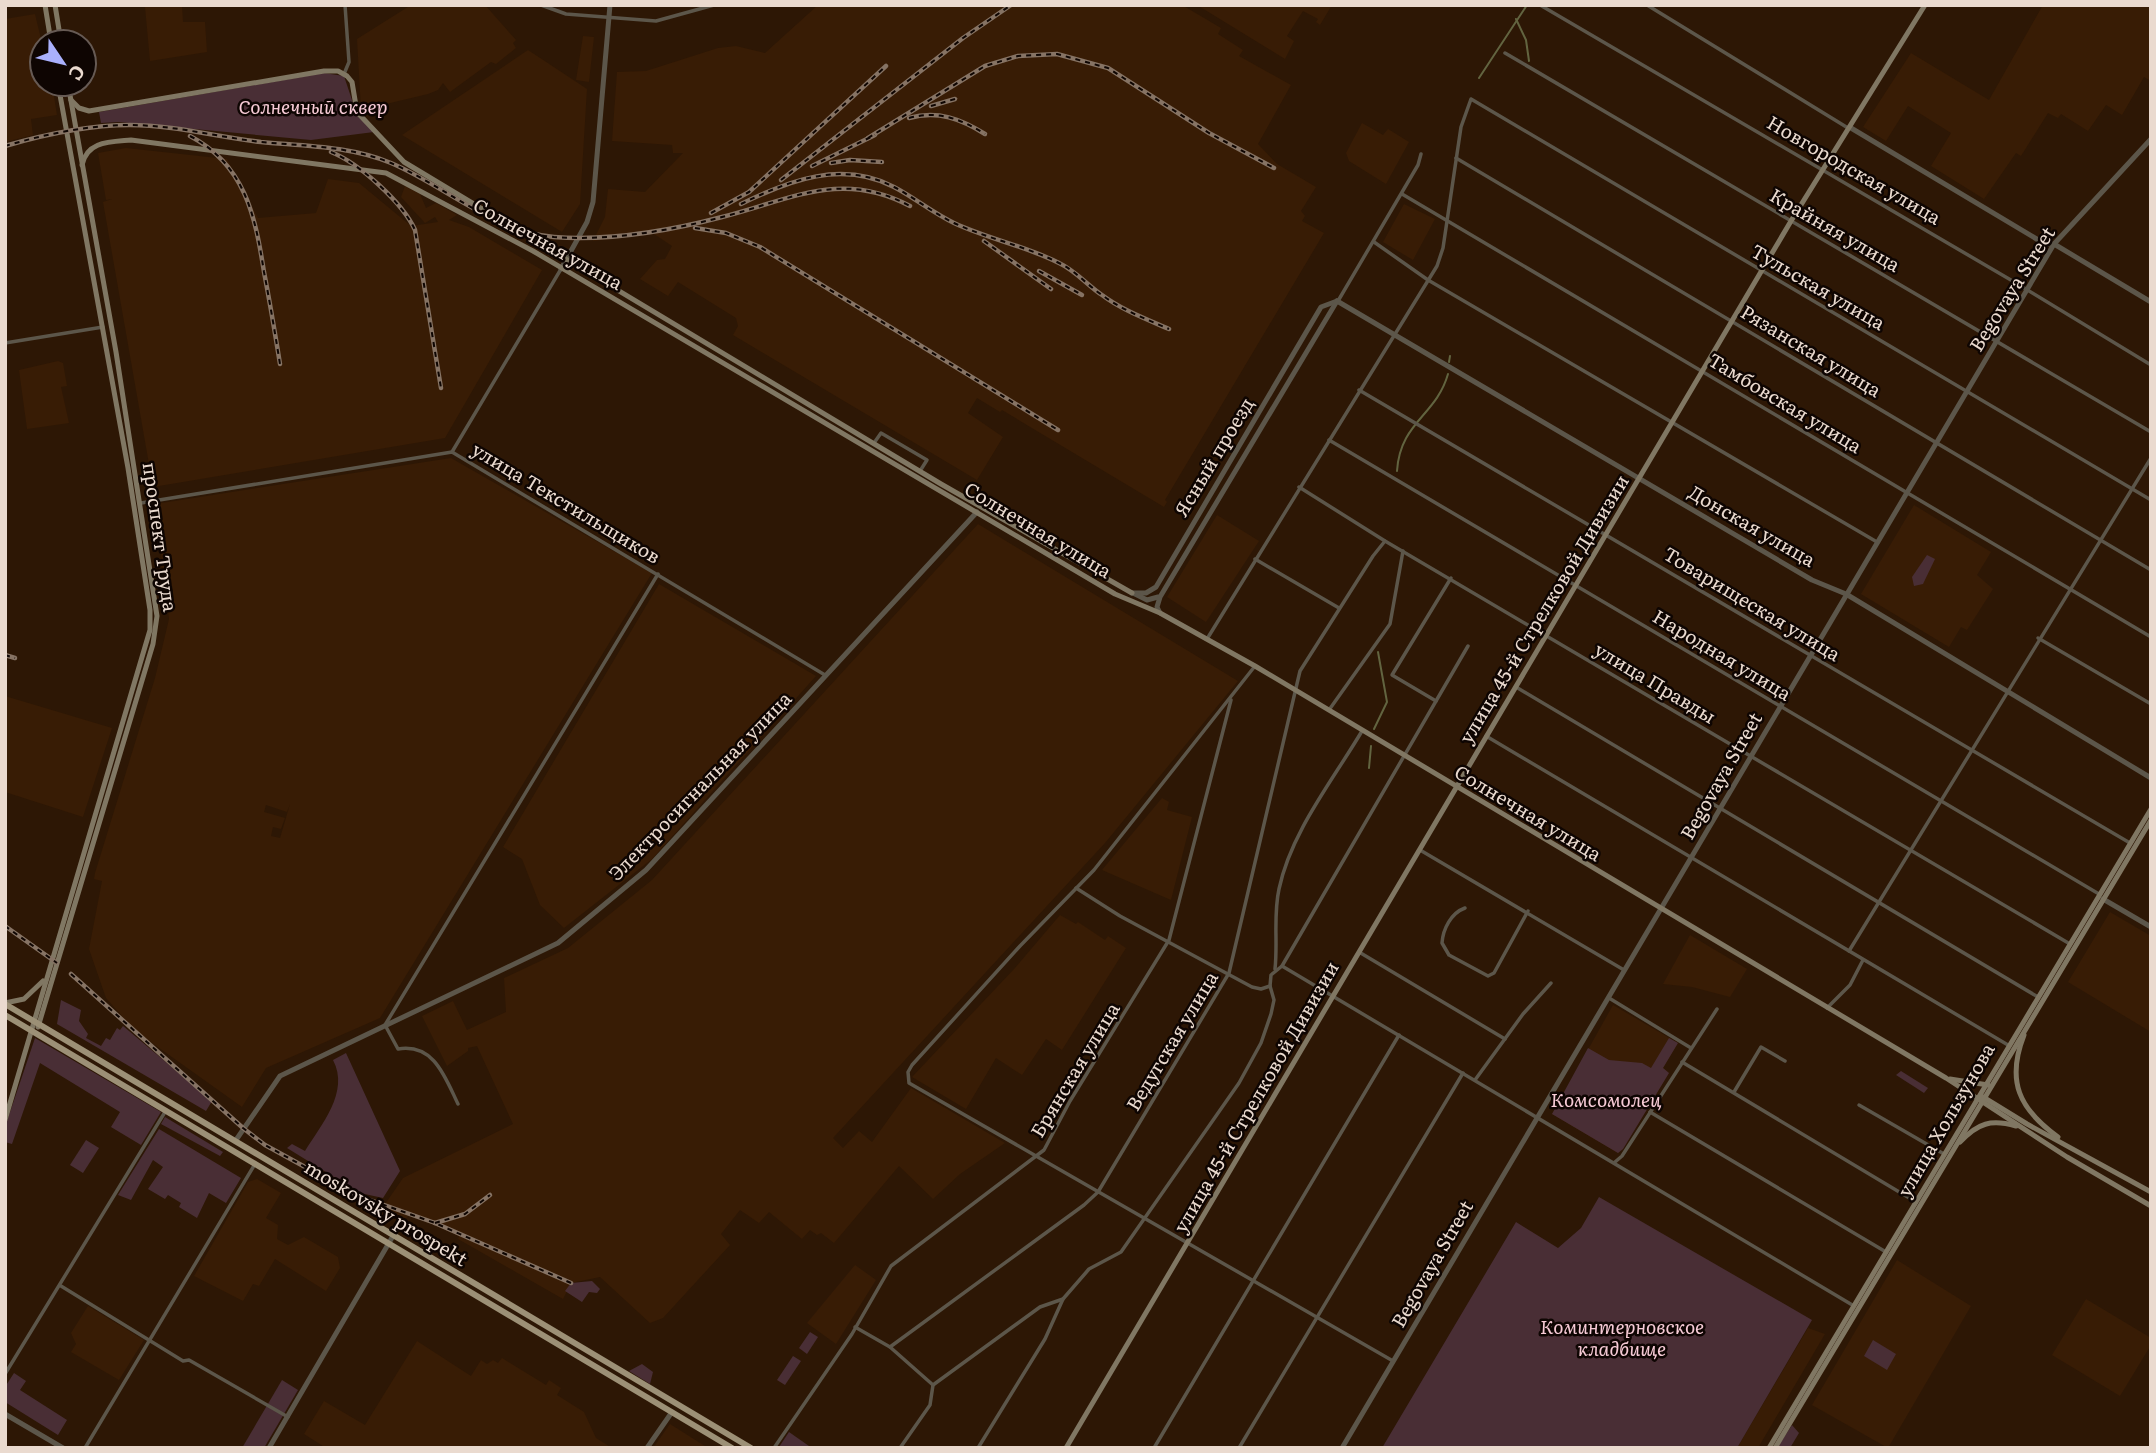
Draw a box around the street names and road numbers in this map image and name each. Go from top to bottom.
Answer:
street label: Новгородская улица [1762,108,1947,231]
street label: Крайняя улица [1765,180,1907,278]
street label: Солнечная улица [469,190,629,296]
street label: Begovaya Street [1961,220,2061,356]
street label: Тульская улица [1746,236,1892,336]
street label: Рязанская улица [1736,297,1888,404]
street label: Тамбовская улица [1703,345,1868,460]
street label: Ясный проезд [1166,392,1260,521]
street label: улица Текстильщиков [467,435,666,570]
street label: проспект Труда [137,460,185,614]
street label: улица 45-й Стрелковой Дивизии [1452,469,1635,748]
street label: Солнечная улица [960,474,1118,585]
street label: Донская улица [1684,477,1822,573]
street label: Товарищеская улица [1659,539,1847,668]
street label: Народная улица [1648,602,1798,707]
street label: улица Правды [1589,635,1722,730]
street label: Электросигнальная улица [601,684,798,886]
street label: Begovaya Street [1672,706,1768,844]
street label: Солнечная улица [1450,757,1608,868]
street label: улица 45-й Стрелковой Дивизии [1166,956,1345,1237]
street label: Ведугская улица [1118,965,1224,1116]
street label: Брянская улица [1023,996,1126,1142]
street label: улица Хользунова [1890,1037,2001,1202]
street label: moskovsky prospekt [300,1152,474,1272]
street label: Begovaya Street [1383,1194,1479,1332]

